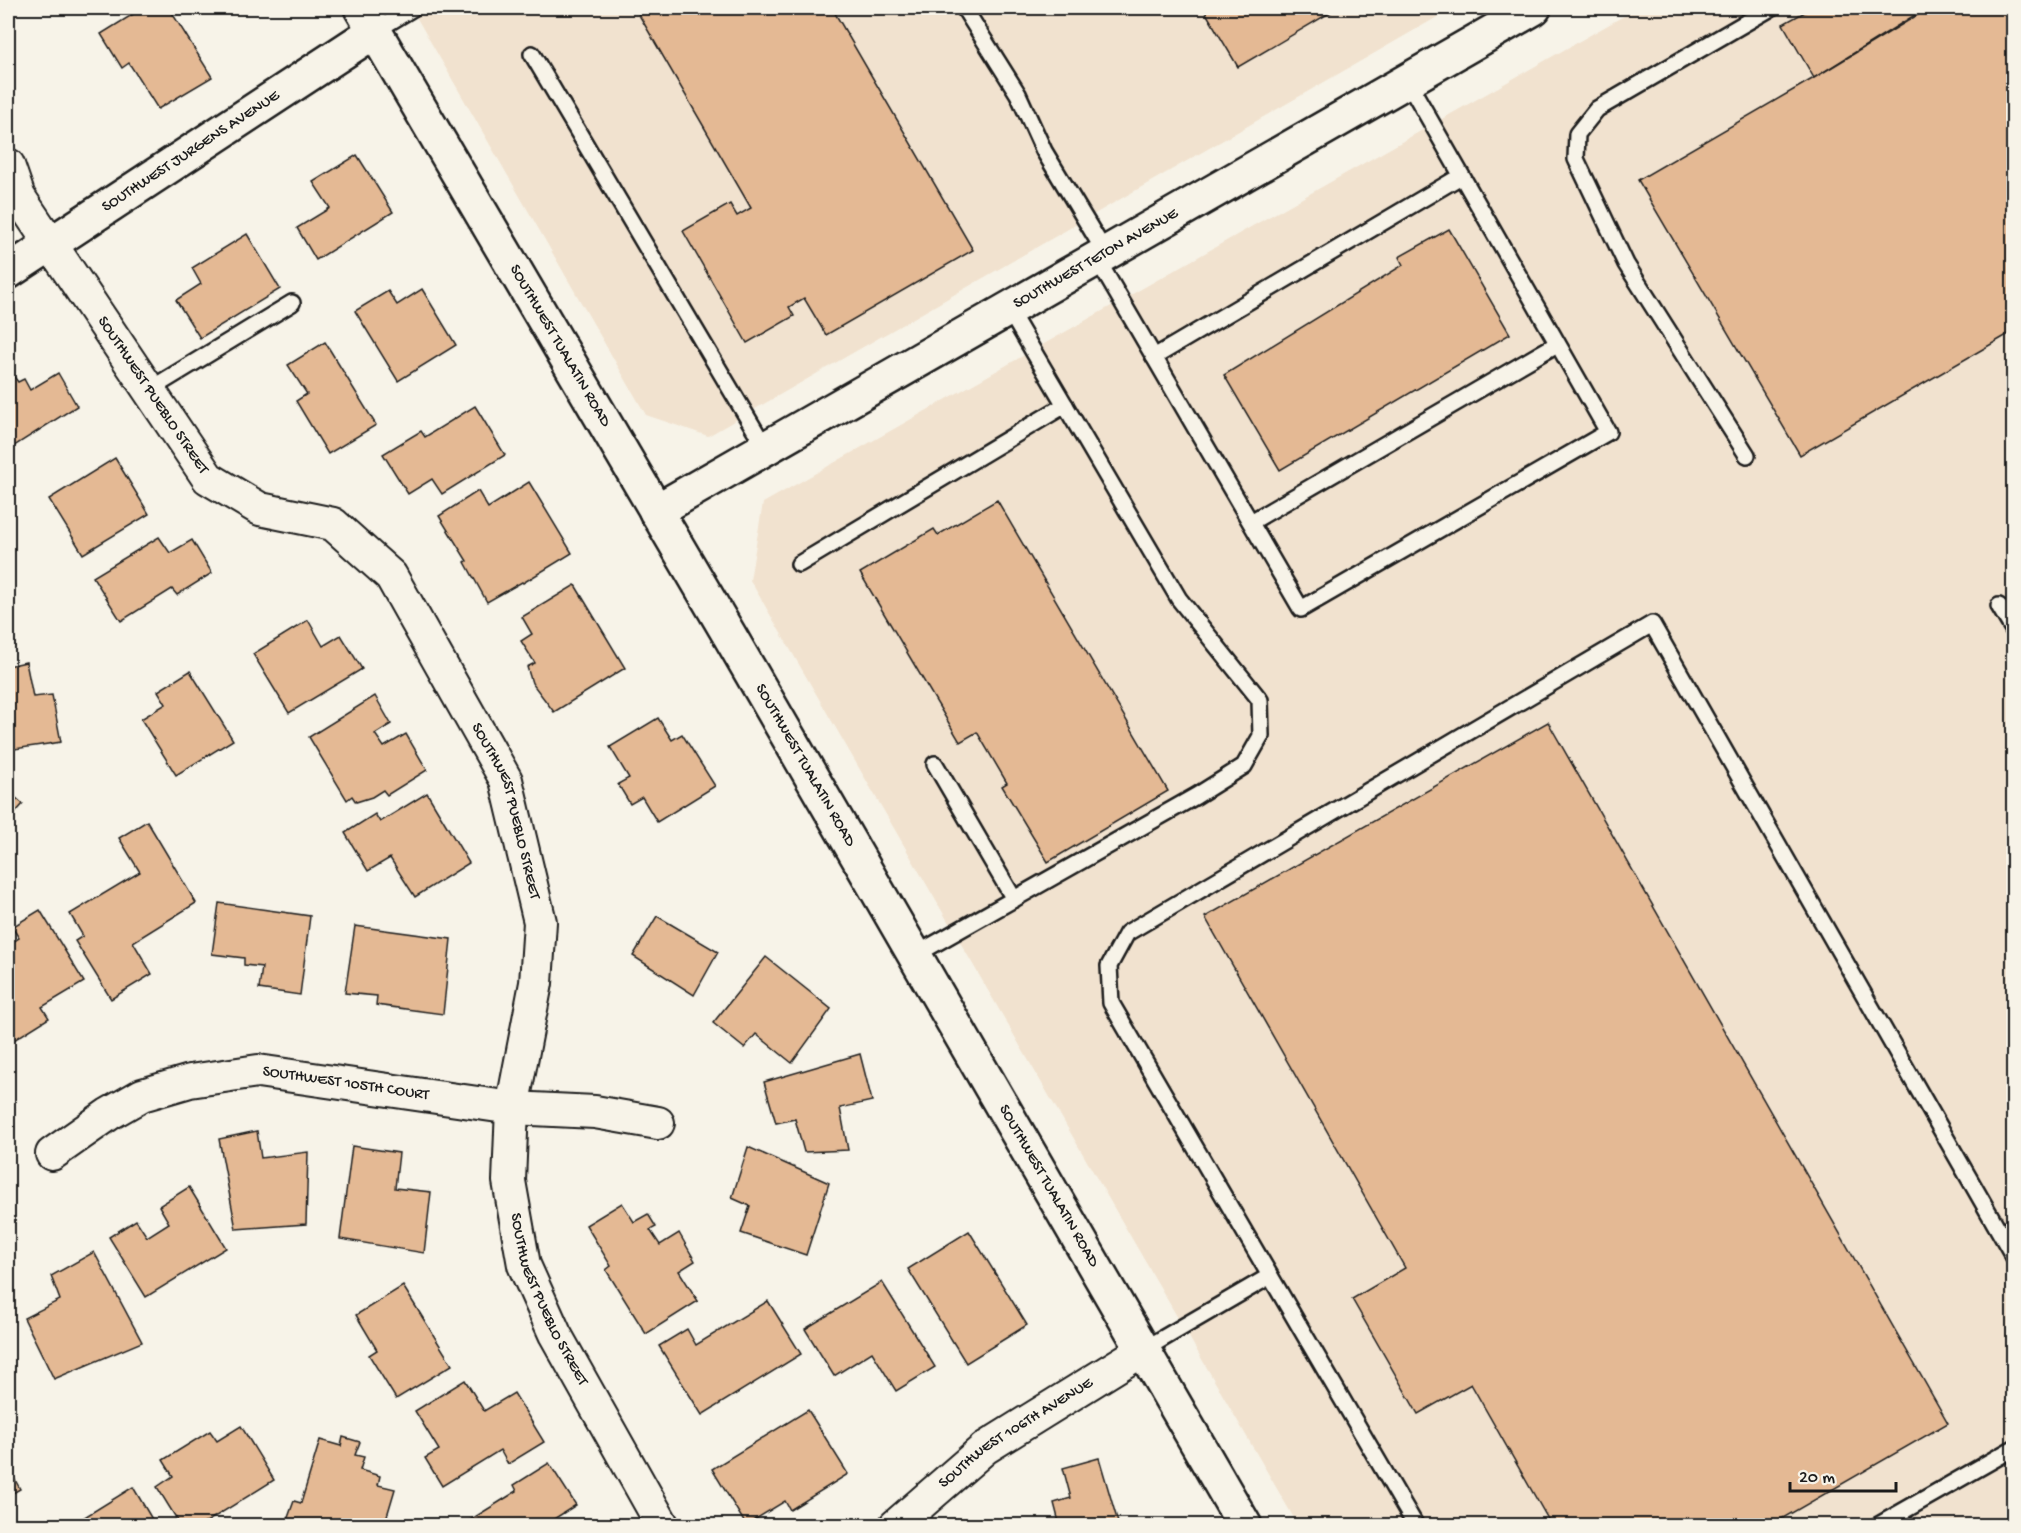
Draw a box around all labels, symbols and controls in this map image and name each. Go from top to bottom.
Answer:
street label: SOUTHWEST JURGENS AVENUE [99,86,284,217]
street label: SOUTHWEST TETON AVENUE [1010,204,1183,314]
street label: SOUTHWEST TUALATIN ROAD [505,262,615,431]
street label: SOUTHWEST PUEBLO STREET [93,313,213,479]
street label: SOUTHWEST TUALATIN ROAD [750,681,860,851]
street label: SOUTHWEST PUEBLO STREET [466,720,544,902]
street label: SOUTHWEST 105TH COURT [261,1062,431,1105]
street label: SOUTHWEST TUALATIN ROAD [994,1101,1103,1271]
street label: SOUTHWEST PUEBLO STREET [505,1212,592,1390]
street label: SOUTHWEST 106TH AVENUE [935,1373,1098,1493]
scale bar [1790,1455,1896,1493]
text: 20 m [1799,1468,1835,1489]

